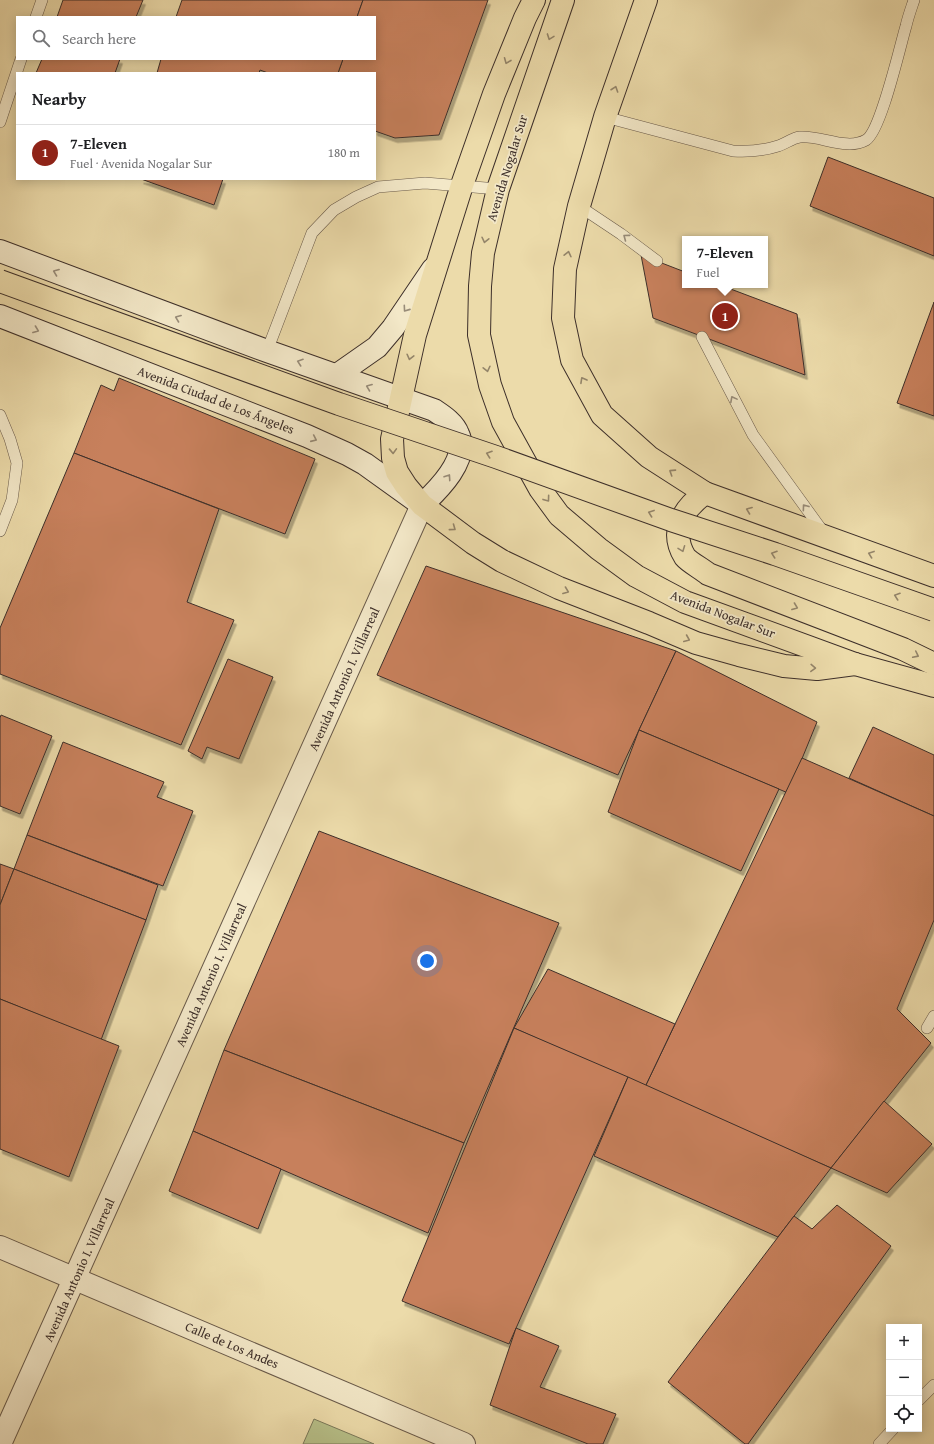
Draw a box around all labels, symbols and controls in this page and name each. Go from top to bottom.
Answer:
search box [16,16,376,60]
icon: search [30,27,52,49]
text: Search here [62,28,136,49]
one-way arrow [546,33,555,40]
one-way arrow [504,57,512,65]
one-way arrow [610,85,618,92]
text: Nearby [32,86,86,111]
street label: Avenida Nogalar Sur [482,112,532,224]
text: 7-Eleven [70,133,127,154]
text: 1 [42,143,48,162]
text: 180 m [328,143,360,162]
text: Fuel · Avenida Nogalar Sur [70,154,212,173]
one-way arrow [623,235,630,242]
popup [682,236,768,288]
one-way arrow [482,237,490,244]
text: 7-Eleven [697,242,753,263]
one-way arrow [563,251,572,258]
text: Fuel [697,263,720,282]
one-way arrow [53,269,60,277]
pin: 1 [712,301,738,331]
one-way arrow [403,305,411,312]
one-way arrow [175,314,182,322]
one-way arrow [33,326,40,334]
one-way arrow [407,353,415,360]
one-way arrow [297,359,304,367]
street label: Avenida Ciudad de Los Ángeles [135,361,297,439]
one-way arrow [482,366,490,372]
one-way arrow [580,377,588,384]
one-way arrow [365,383,372,391]
one-way arrow [731,395,738,403]
one-way arrow [310,434,317,442]
one-way arrow [388,448,397,454]
one-way arrow [486,451,493,459]
one-way arrow [669,469,676,477]
one-way arrow [443,474,450,481]
one-way arrow [542,494,549,501]
one-way arrow [803,504,810,511]
one-way arrow [745,506,752,514]
one-way arrow [648,509,655,517]
one-way arrow [449,523,456,531]
one-way arrow [678,546,686,553]
one-way arrow [771,550,778,559]
one-way arrow [868,550,875,558]
street label: Avenida Nogalar Sur [668,585,779,643]
one-way arrow [563,587,570,595]
one-way arrow [894,593,901,601]
one-way arrow [792,603,799,611]
street label: Avenida Antonio I. Villarreal [304,604,384,754]
one-way arrow [683,634,691,642]
one-way arrow [912,650,919,658]
one-way arrow [810,664,816,672]
street label: Avenida Antonio I. Villarreal [171,900,251,1050]
your location [417,951,437,971]
street label: Avenida Antonio I. Villarreal [39,1195,119,1345]
street label: Calle de Los Andes [182,1317,282,1373]
map controls [886,1324,922,1432]
button: + [886,1324,922,1360]
button: − [886,1360,922,1396]
button: locate [886,1396,922,1432]

